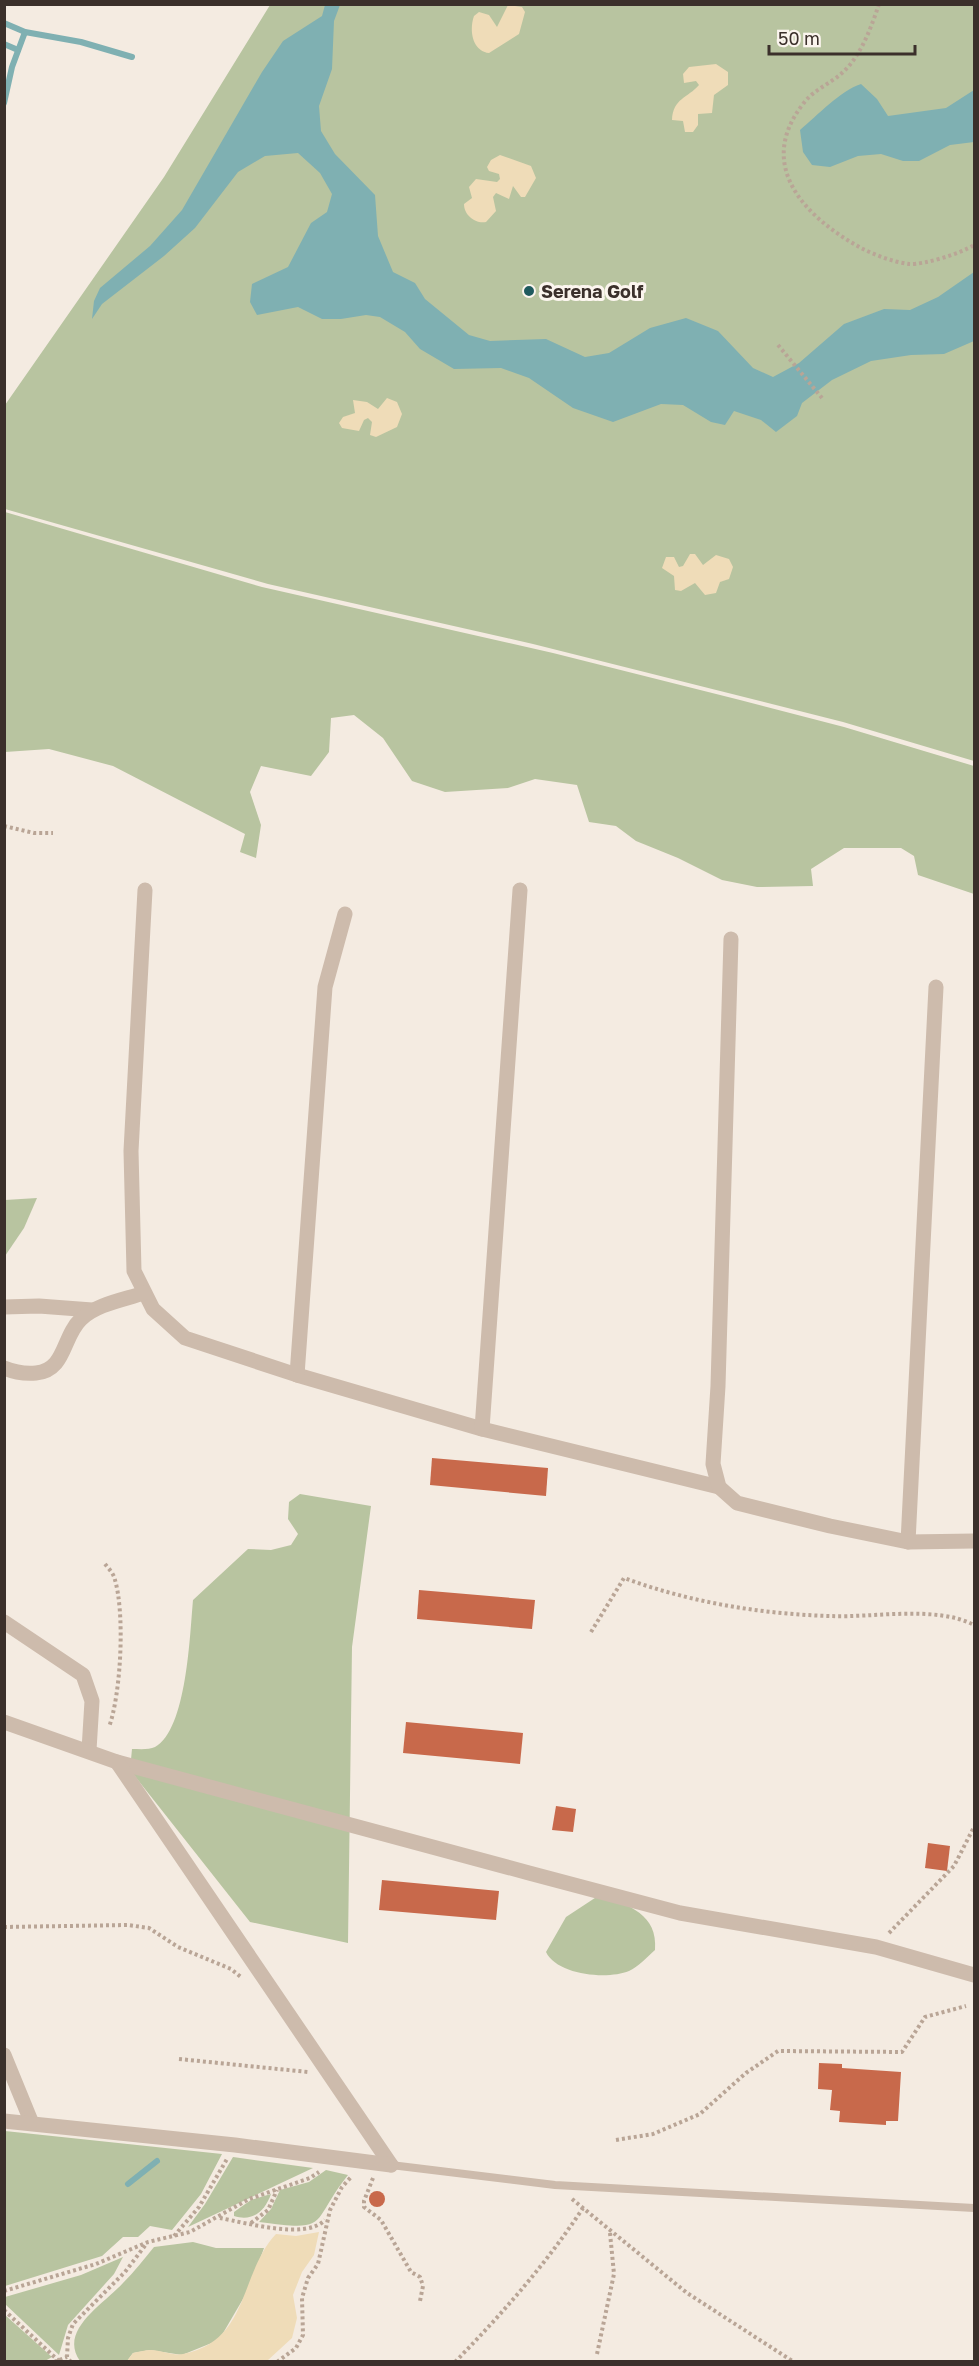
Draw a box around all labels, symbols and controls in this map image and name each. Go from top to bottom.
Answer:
scale bar [769,18,914,56]
text: 50 m [778,27,820,49]
place label: Serena Golf [541,280,644,302]
marker: Serena Golf [522,284,536,298]

